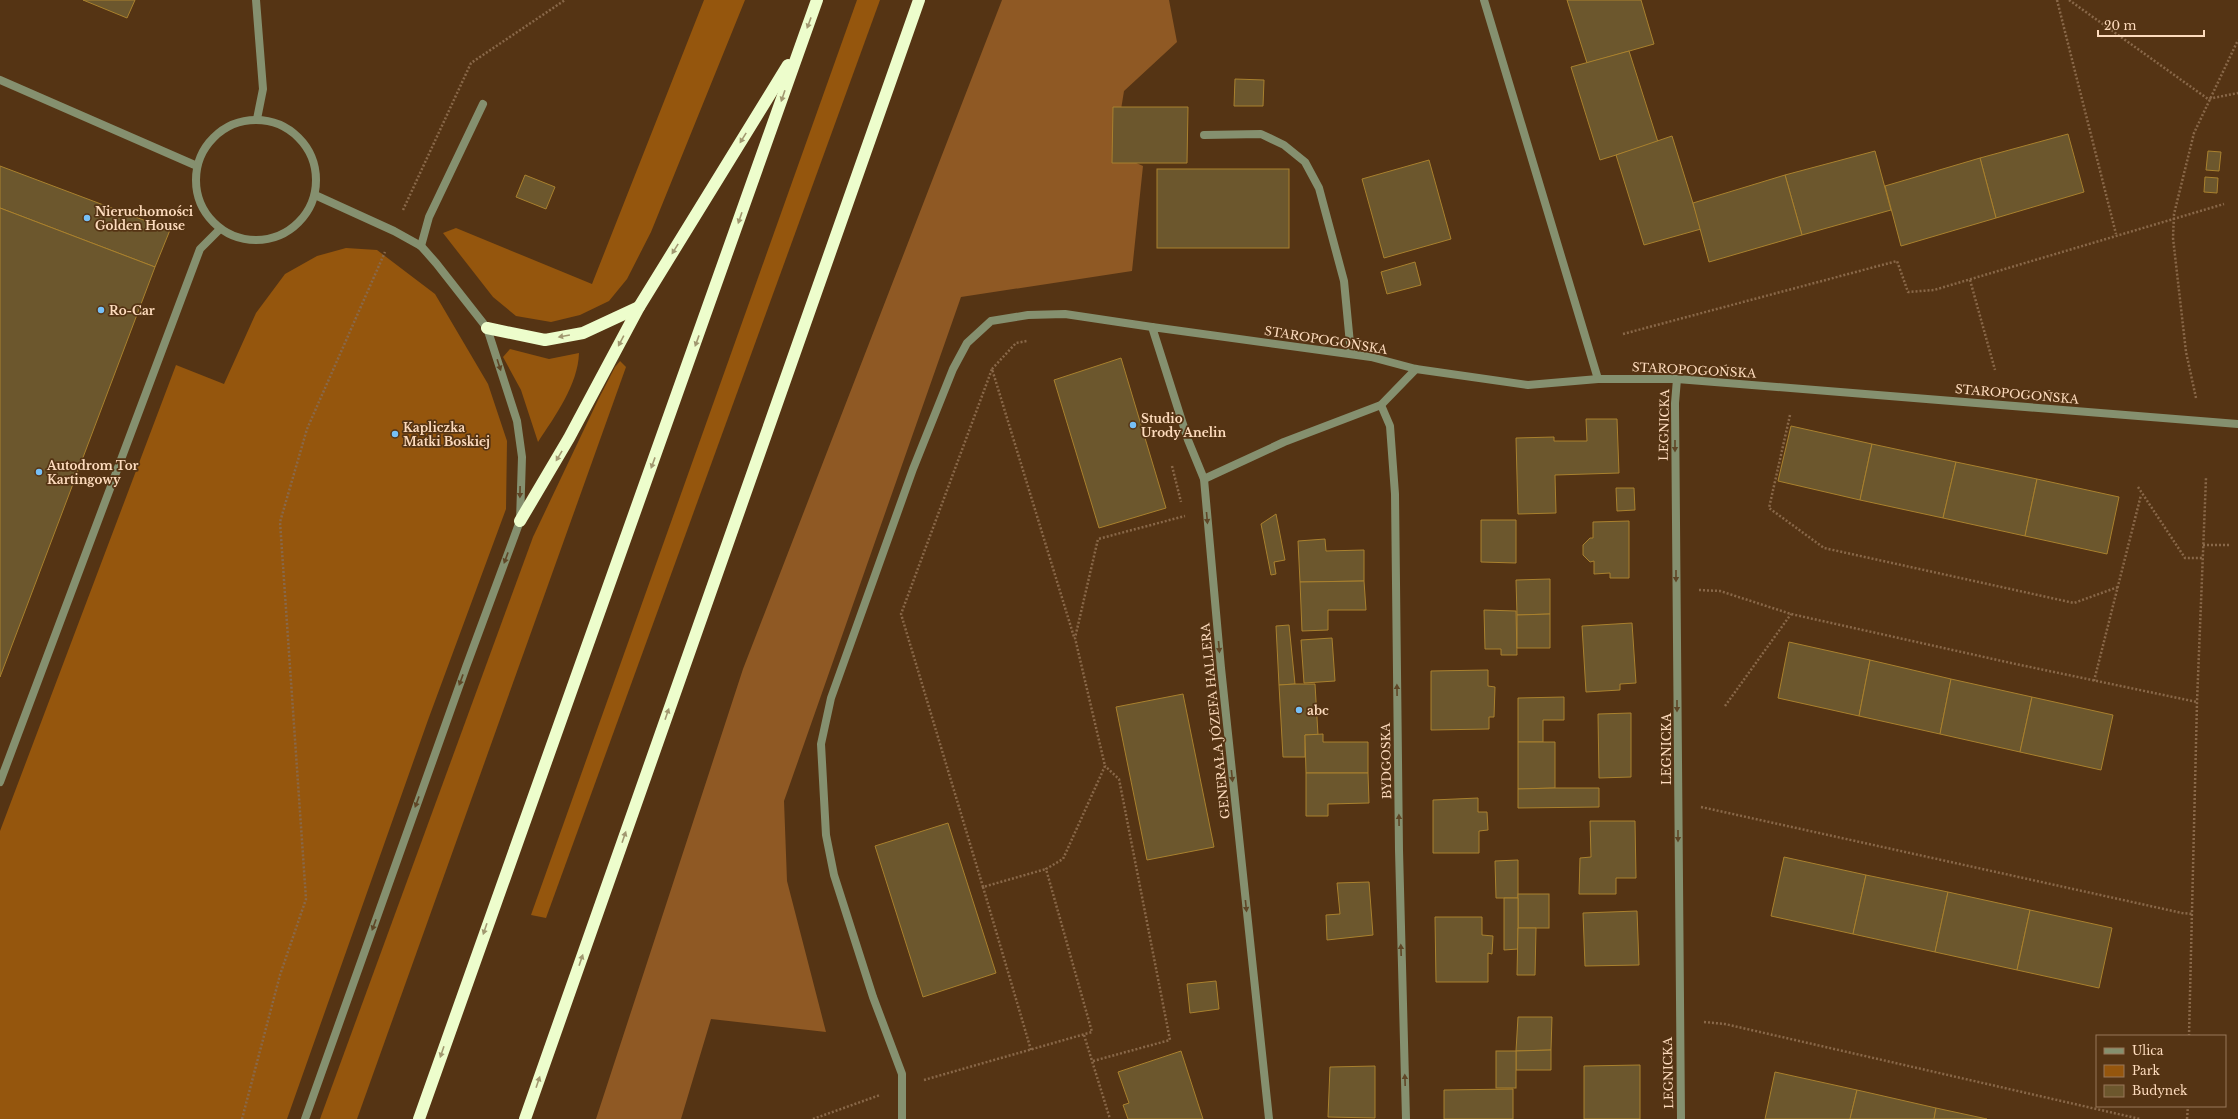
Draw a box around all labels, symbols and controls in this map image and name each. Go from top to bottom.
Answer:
scale bar [2098,12,2204,38]
one-way arrow [805,17,811,29]
text: 20 m [2104,18,2136,33]
one-way arrow [780,90,786,102]
one-way arrow [740,132,747,144]
place label: Nieruchomości Golden House [95,204,194,233]
marker: Nieruchomości Golden House [82,213,92,223]
one-way arrow [737,213,743,225]
one-way arrow [671,244,679,254]
place label: Ro-Car [109,303,155,318]
marker: Ro-Car [96,305,106,315]
street label: STAROPOGOŃSKA [1263,322,1390,357]
one-way arrow [558,333,570,339]
one-way arrow [693,335,699,347]
one-way arrow [617,336,624,347]
street label: STAROPOGOŃSKA [1631,358,1757,381]
one-way arrow [496,359,502,371]
street label: STAROPOGOŃSKA [1954,380,2080,407]
street label: LEGNICKA [1656,388,1672,461]
place label: Studio Urody Anelin [1141,411,1226,440]
place label: Kapliczka Matki Boskiej [403,420,490,449]
marker: Studio Urody Anelin [1128,420,1138,430]
marker: Kapliczka Matki Boskiej [390,429,400,439]
one-way arrow [1672,440,1678,453]
one-way arrow [555,450,562,462]
place label: Autodrom Tor Kartingowy [46,458,139,487]
one-way arrow [649,458,655,470]
marker: Autodrom Tor Kartingowy [34,467,44,477]
one-way arrow [517,486,523,499]
one-way arrow [1204,512,1211,524]
one-way arrow [503,552,509,564]
one-way arrow [1673,570,1679,583]
street label: GENERAŁA JÓZEFA HALLERA [1196,622,1233,820]
one-way arrow [1215,641,1222,653]
one-way arrow [458,674,464,686]
one-way arrow [1394,683,1400,696]
one-way arrow [1674,700,1680,713]
place label: abc [1307,703,1329,718]
marker: abc [1294,705,1304,715]
one-way arrow [665,708,671,720]
street label: LEGNICKA [1659,712,1674,785]
street label: BYDGOSKA [1378,722,1394,799]
one-way arrow [1229,770,1236,782]
one-way arrow [414,797,420,809]
one-way arrow [1395,814,1402,826]
one-way arrow [1675,830,1681,843]
one-way arrow [621,831,627,843]
one-way arrow [1243,900,1250,912]
one-way arrow [371,919,377,931]
one-way arrow [482,924,488,936]
one-way arrow [1398,944,1405,956]
one-way arrow [578,953,584,965]
legend [2096,1035,2226,1107]
street label: LEGNICKA [1660,1036,1676,1109]
text: Ulica [2132,1043,2164,1058]
one-way arrow [439,1047,445,1059]
text: Park [2132,1063,2160,1078]
one-way arrow [1402,1073,1408,1086]
one-way arrow [535,1076,541,1088]
text: Budynek [2132,1083,2188,1098]

